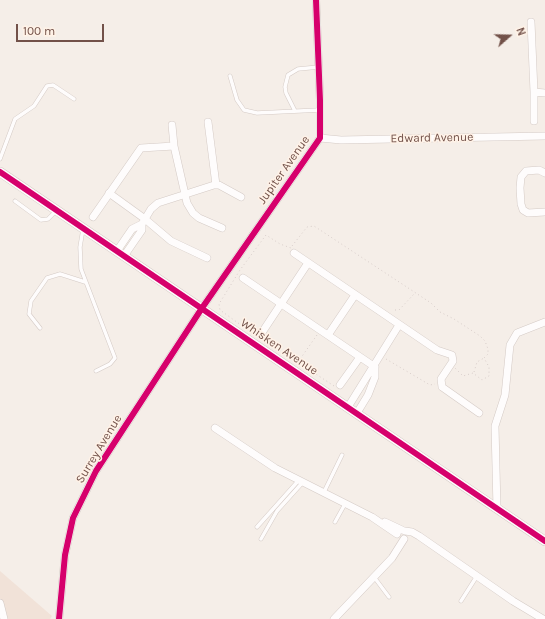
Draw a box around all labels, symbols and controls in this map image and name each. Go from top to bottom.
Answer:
scale bar [18,16,106,42]
north arrow [489,16,529,56]
text: 100 m [23,24,55,38]
text: N [513,26,528,38]
street label: Edward Avenue [390,130,474,146]
street label: Jupiter Avenue [255,133,313,207]
street label: Whisken Avenue [238,316,320,378]
street label: Surrey Avenue [73,412,125,486]

